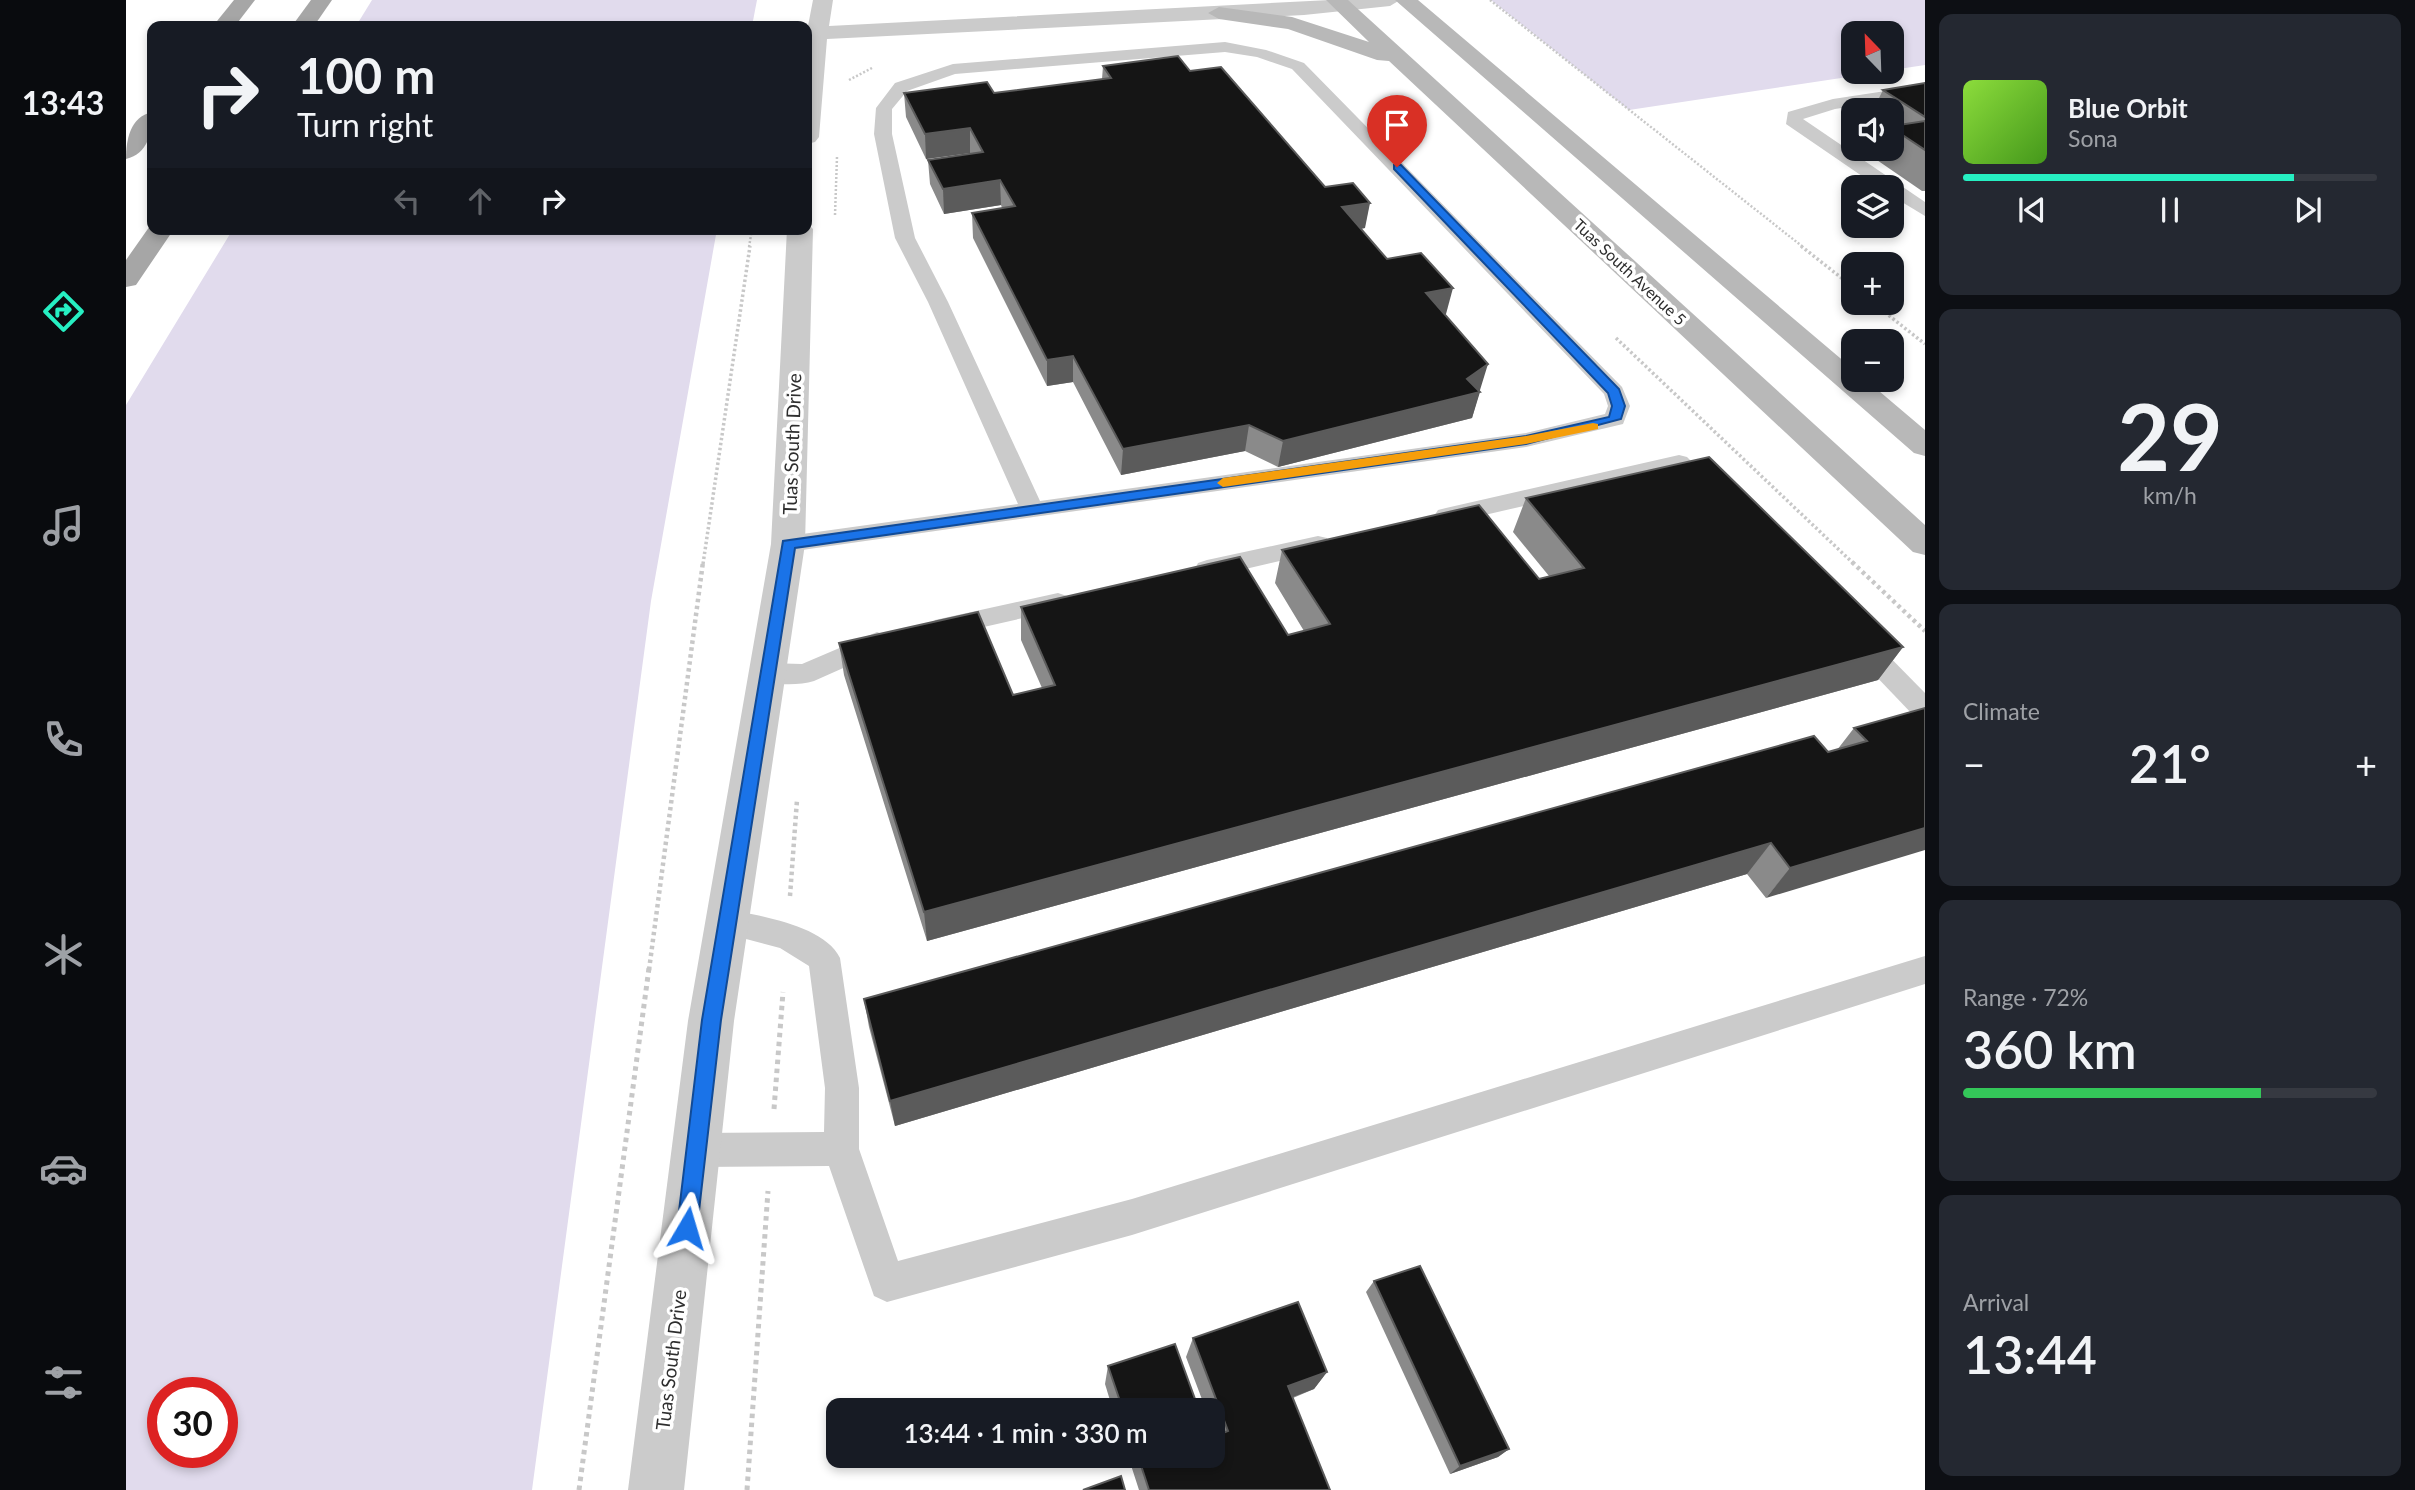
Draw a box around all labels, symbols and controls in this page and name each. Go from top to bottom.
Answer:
north arrow [1841,21,1904,84]
map controls [1841,21,1904,392]
text: 100 m [297,46,435,104]
icon: right [182,49,273,140]
text: 13:43 [22,83,104,122]
text: Blue Orbit [2068,92,2188,124]
pin [1367,95,1427,167]
button: sound [1841,98,1904,161]
text: Turn right [297,105,433,144]
icon: arrive [1378,106,1416,144]
text: Sona [2068,124,2118,152]
button: layers [1841,175,1904,238]
icon: left [388,182,426,220]
icon: ahead [461,182,499,220]
icon: right [534,182,572,220]
icon: previous [2013,191,2051,229]
icon: pause [2151,191,2189,229]
icon: next [2289,191,2327,229]
street label: Tuas South Avenue 5 [1570,215,1691,329]
button: + [1841,252,1904,315]
icon: directions [39,287,88,336]
button: − [1841,329,1904,392]
street label: Tuas South Drive [778,373,805,515]
text: 29 [2117,381,2223,490]
text: km/h [2143,481,2197,509]
icon: music [39,501,88,550]
text: Climate [1963,697,2040,725]
icon: phone [39,715,88,764]
text: 21° [2129,732,2211,794]
text: − [1963,741,1985,787]
text: + [2355,741,2377,787]
icon: climate [39,930,88,979]
text: Range · 72% [1963,983,2088,1011]
text: 360 km [1963,1018,2137,1080]
icon: car [39,1144,88,1193]
position arrow [650,1191,724,1265]
street label: Tuas South Drive [650,1288,691,1432]
text: Arrival [1963,1288,2029,1316]
text: 13:44 [1963,1323,2097,1385]
icon: filters [39,1358,88,1407]
speed limit sign: 30 [147,1377,238,1468]
text: 13:44 · 1 min · 330 m [903,1417,1148,1449]

